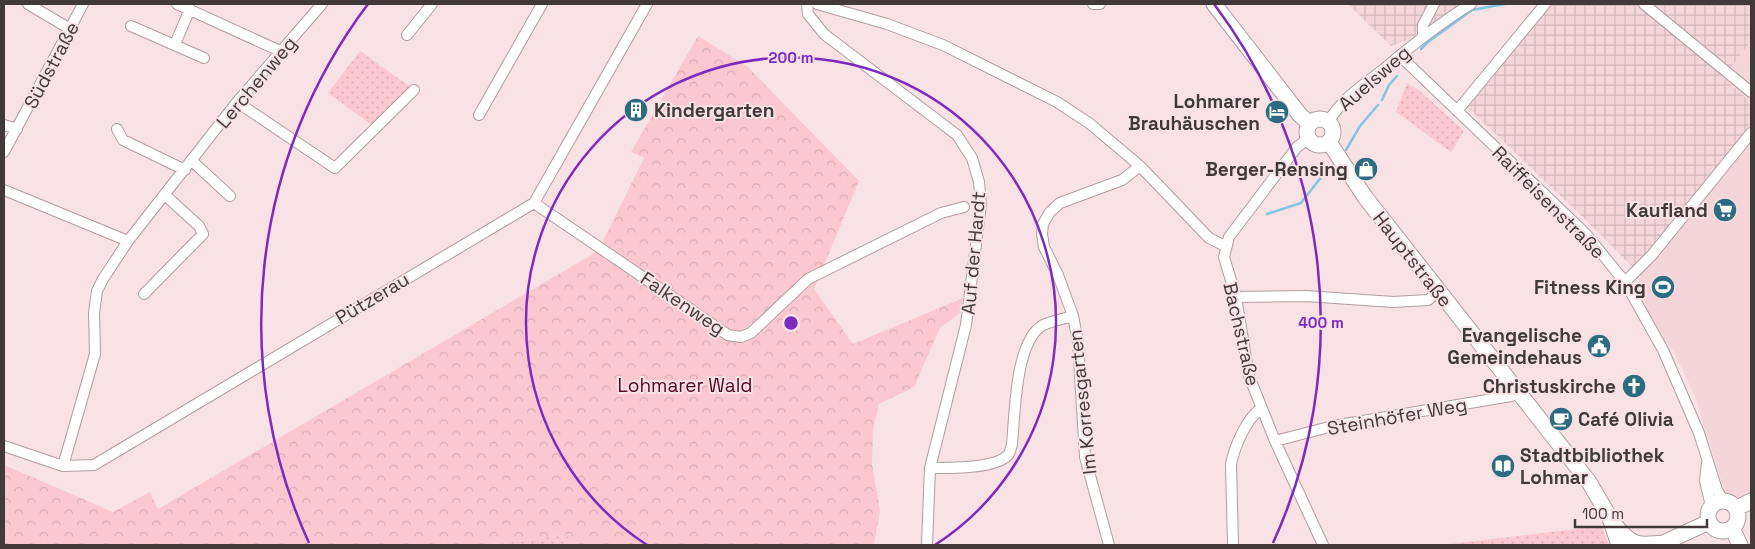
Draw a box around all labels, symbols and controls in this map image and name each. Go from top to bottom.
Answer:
street label: Südstraße [18,17,85,113]
street label: Lerchenweg [211,31,302,134]
street label: Auelsweg [1333,40,1416,117]
text: 200 m [769,48,813,67]
place label: Lohmarer Brauhäuschen [1128,89,1260,136]
building icon: Kindergarten [623,97,649,123]
place label: Kindergarten [654,98,775,123]
hotel icon: Lohmarer Brauhäuschen [1264,99,1290,125]
street label: Raiffeisenstraße [1487,141,1610,264]
shop icon: Berger-Rensing [1353,156,1379,182]
place label: Berger-Rensing [1205,157,1348,182]
street label: Auf der Hardt [956,190,991,316]
supermarket icon: Kaufland [1712,197,1738,223]
place label: Kaufland [1626,198,1708,223]
street label: Hauptstraße [1367,206,1458,312]
street label: Falkenweg [636,266,730,341]
street label: Pützerau [331,267,414,330]
sports icon: Fitness King [1650,274,1676,300]
place label: Fitness King [1534,275,1646,300]
street label: Bachstraße [1217,280,1266,388]
text: 400 m [1298,313,1344,332]
centre of rings [782,314,800,332]
place label: Evangelische Gemeindehaus [1447,323,1582,370]
street label: Im Korresgarten [1062,328,1103,476]
public building icon: Evangelische Gemeindehaus [1586,333,1612,359]
park label: Lohmarer Wald [617,373,753,398]
church icon: Christuskirche [1621,373,1647,399]
place label: Christuskirche [1483,374,1616,399]
street label: Steinhöfer Weg [1325,392,1469,441]
cafe icon: Café Olivia [1548,406,1574,432]
place label: Café Olivia [1578,407,1674,432]
place label: Stadtbibliothek Lohmar [1520,443,1665,490]
library icon: Stadtbibliothek Lohmar [1490,453,1516,479]
scale bar [1575,496,1708,528]
text: 100 m [1582,504,1624,523]

